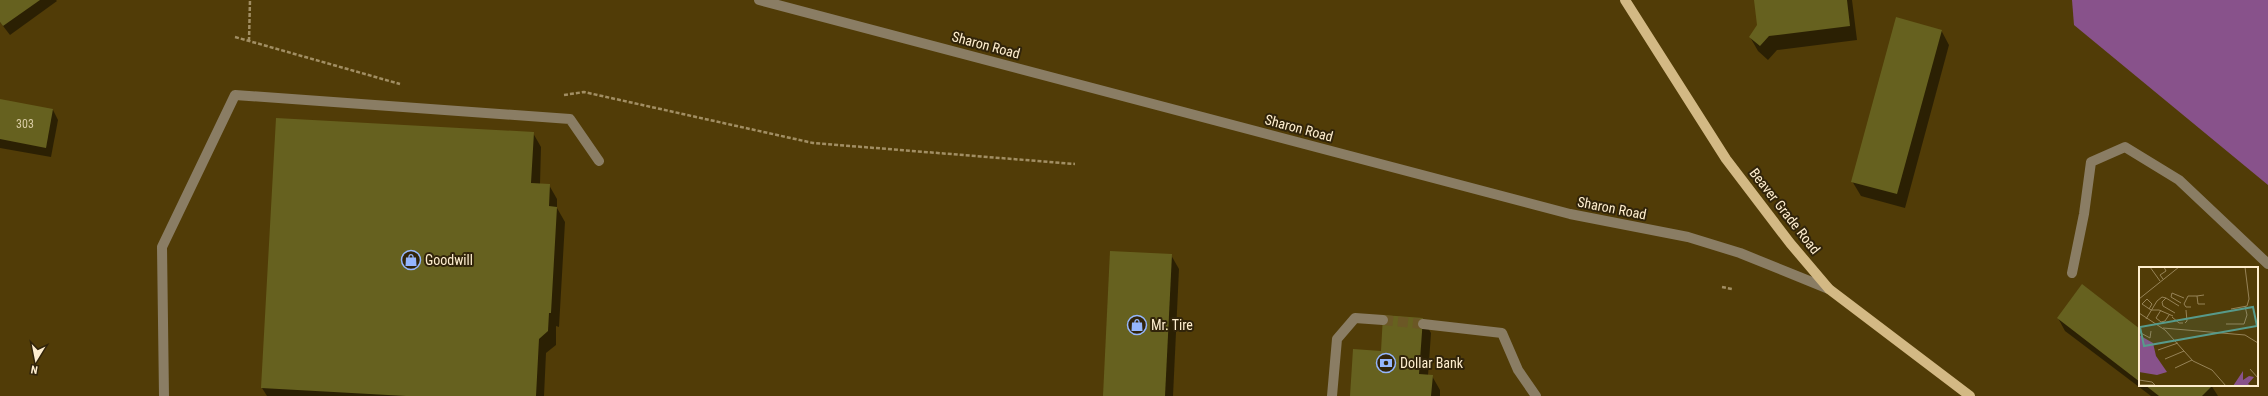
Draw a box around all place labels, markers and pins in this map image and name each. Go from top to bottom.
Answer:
shop icon: Goodwill [400,249,422,271]
place label: Goodwill [425,252,473,268]
shop icon: Mr. Tire [1126,314,1148,336]
place label: Mr. Tire [1151,317,1193,333]
bank icon: Dollar Bank [1375,352,1397,374]
place label: Dollar Bank [1400,355,1464,371]

